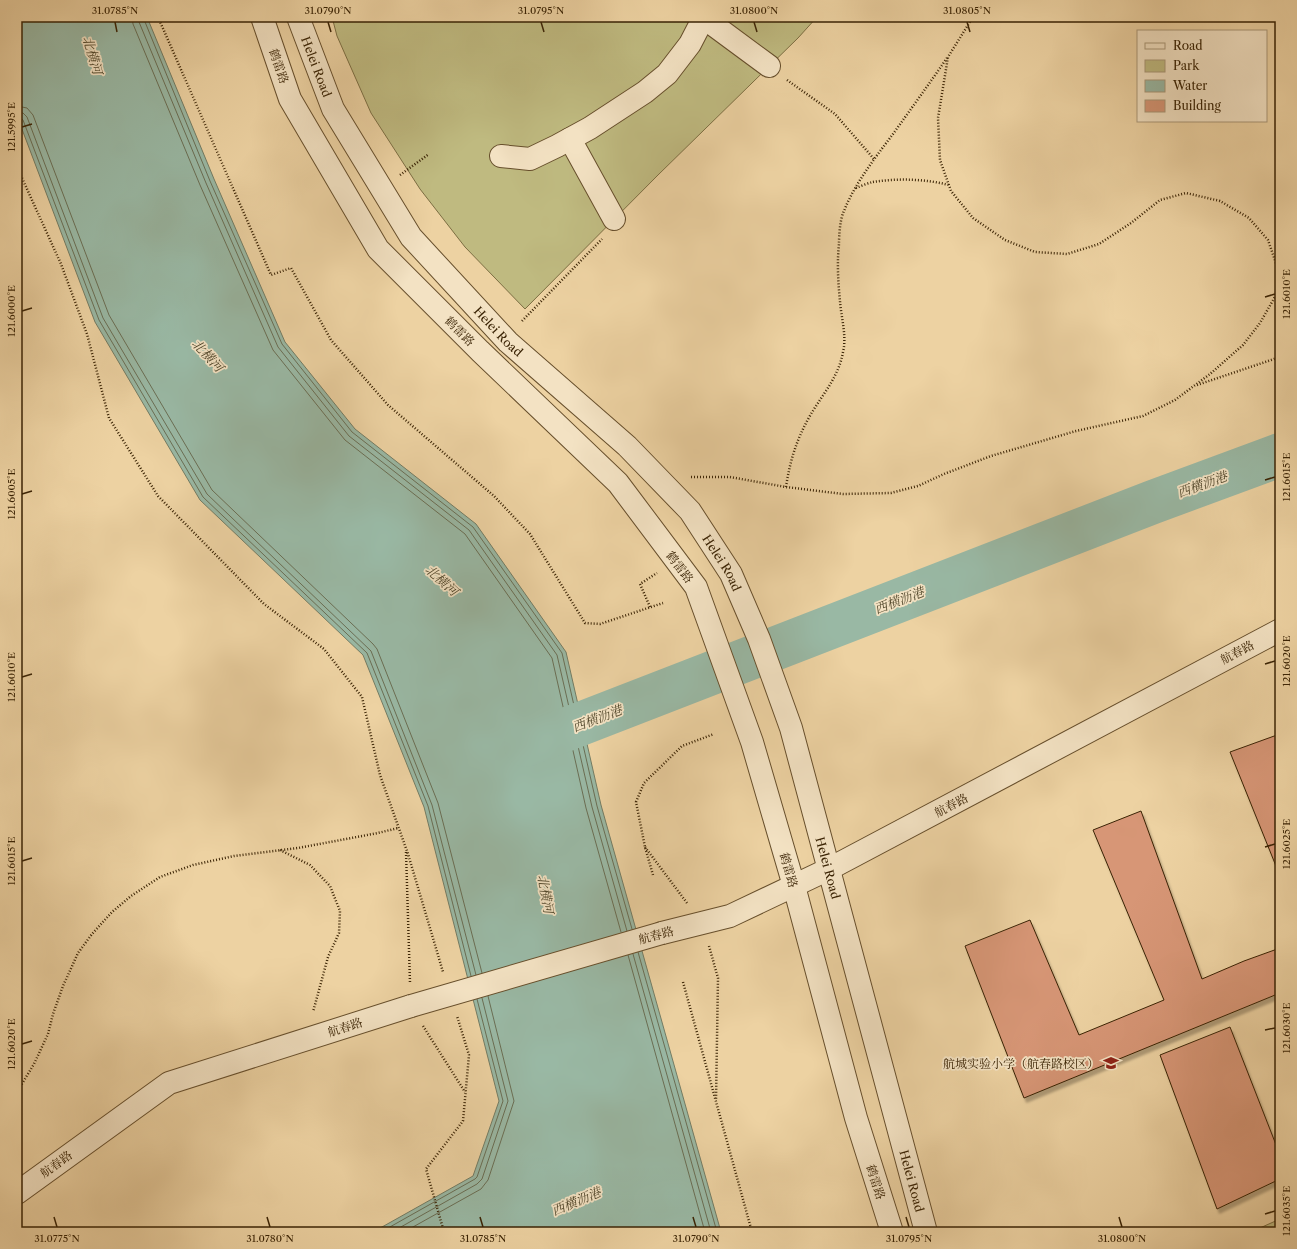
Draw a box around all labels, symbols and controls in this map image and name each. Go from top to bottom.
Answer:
text: 31.0785°N [92,4,138,17]
text: 31.0790°N [304,4,352,17]
text: 31.0795°N [518,4,564,17]
text: 31.0800°N [730,4,778,17]
text: 31.0805°N [943,4,991,17]
legend [1137,30,1267,122]
water label: 北横河 [80,34,107,78]
street label: Helei Road [299,34,335,100]
text: Road [1173,38,1203,53]
street label: 鹤雷路 [266,47,292,85]
text: Park [1173,58,1200,73]
text: Water [1172,78,1207,93]
text: Building [1173,98,1221,113]
text: 121.5995°E [5,102,18,152]
text: 121.6010°E [1280,269,1293,319]
text: 121.6000°E [5,285,18,337]
street label: Helei Road [471,303,527,360]
street label: 鹤雷路 [442,313,478,349]
water label: 北横河 [189,335,229,376]
text: 121.6015°E [1280,452,1293,501]
water label: 西横沥港 [1175,467,1231,500]
text: 121.6005°E [5,468,18,519]
street label: Helei Road [700,532,745,594]
street label: 鹤雷路 [663,548,697,586]
water label: 北横河 [422,561,463,600]
water label: 西横沥港 [872,582,928,617]
text: 121.6020°E [1280,635,1293,687]
street label: 航春路 [1218,637,1256,667]
text: 121.6010°E [5,652,18,702]
water label: 西横沥港 [570,700,626,735]
street label: 航春路 [932,790,970,820]
text: 121.6025°E [1280,819,1293,869]
street label: Helei Road [813,835,844,901]
text: 121.6015°E [5,836,18,885]
street label: 鹤雷路 [777,851,801,889]
water label: 北横河 [535,873,558,917]
street label: 航春路 [637,923,675,947]
text: 121.6030°E [1280,1002,1293,1054]
street label: 航春路 [326,1014,364,1040]
text: 121.6020°E [5,1018,18,1070]
school or university icon: 航城实验小学（航春路校区） [1102,1054,1120,1072]
place label: 航城实验小学（航春路校区） [943,1056,1099,1071]
street label: 航春路 [37,1147,75,1181]
street label: Helei Road [897,1148,928,1214]
street label: 鹤雷路 [863,1163,889,1201]
water label: 西横沥港 [549,1183,605,1219]
text: 121.6035°E [1280,1186,1293,1236]
text: 31.0775°N [34,1232,80,1245]
text: 31.0780°N [246,1232,294,1245]
text: 31.0785°N [460,1232,506,1245]
text: 31.0790°N [672,1232,720,1245]
text: 31.0795°N [886,1232,932,1245]
text: 31.0800°N [1098,1232,1146,1245]

